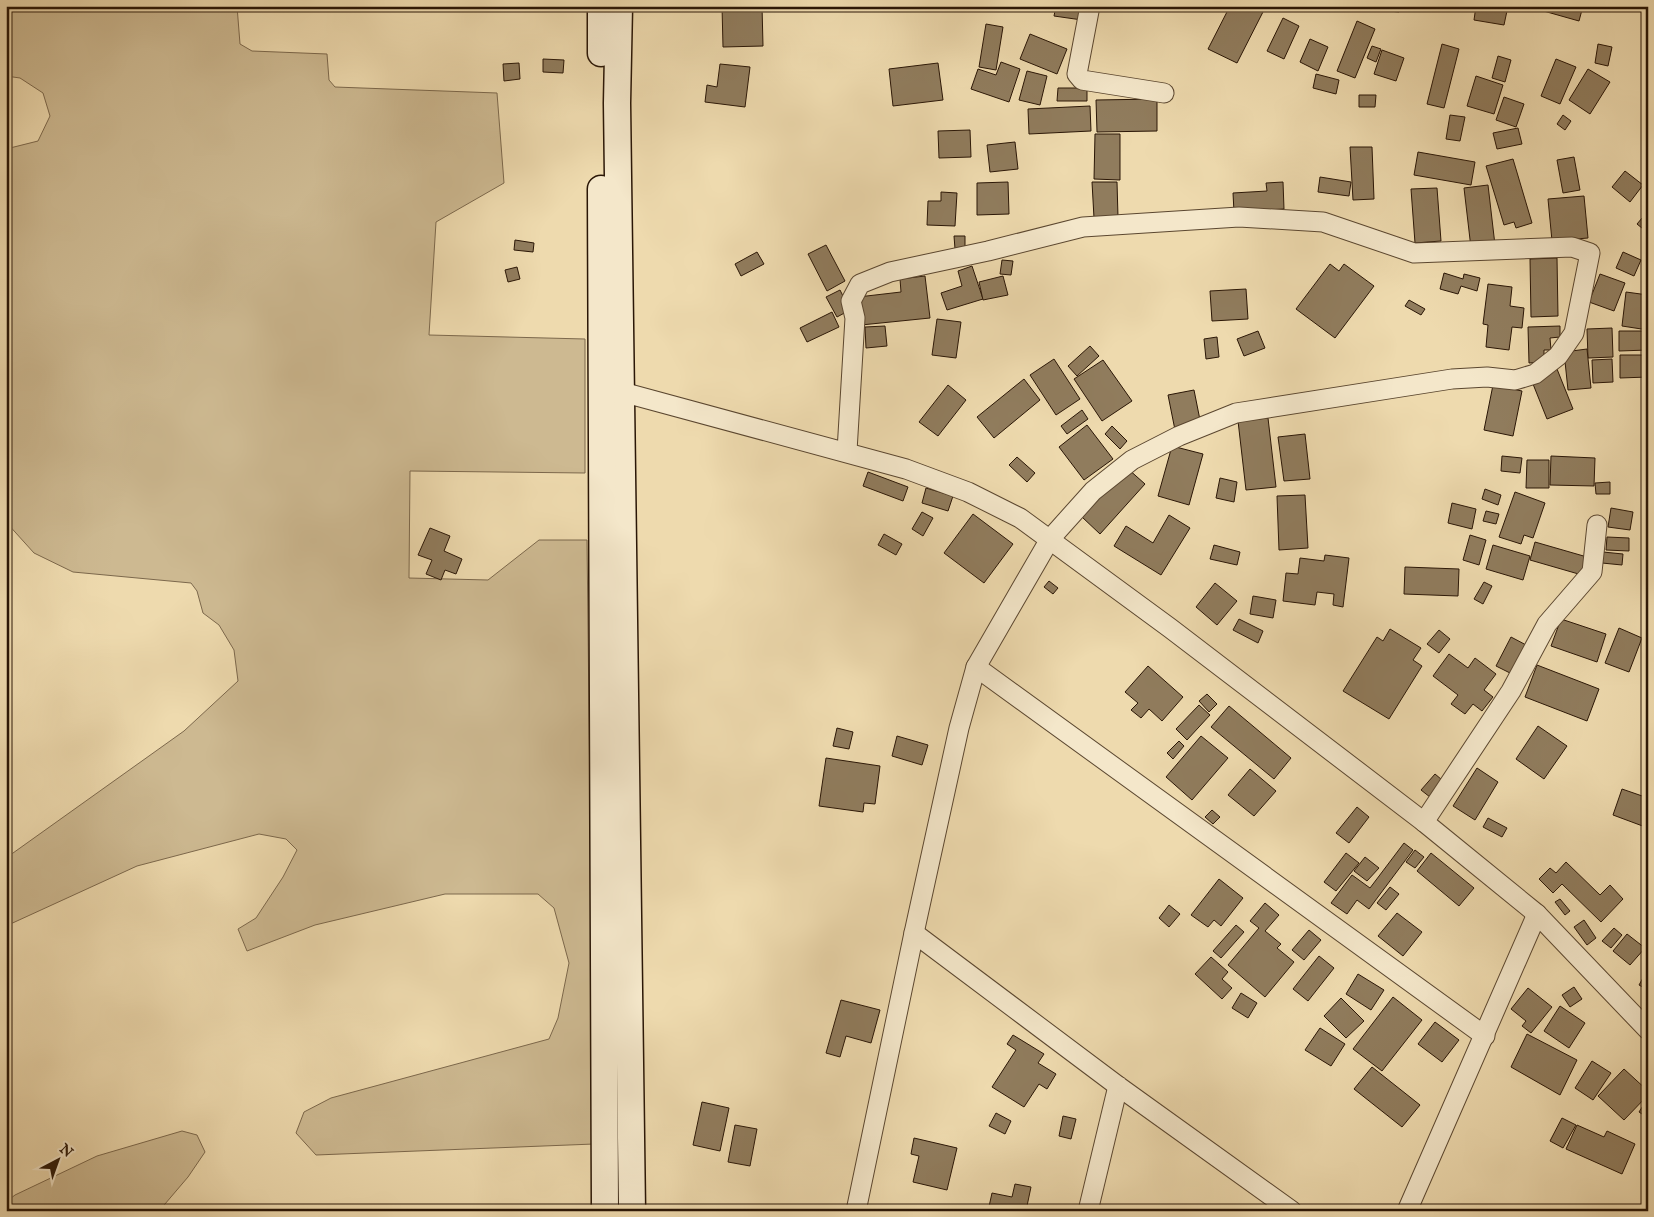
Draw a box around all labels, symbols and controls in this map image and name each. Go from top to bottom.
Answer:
north arrow [32,1134,82,1184]
text: N [55,1140,76,1162]

